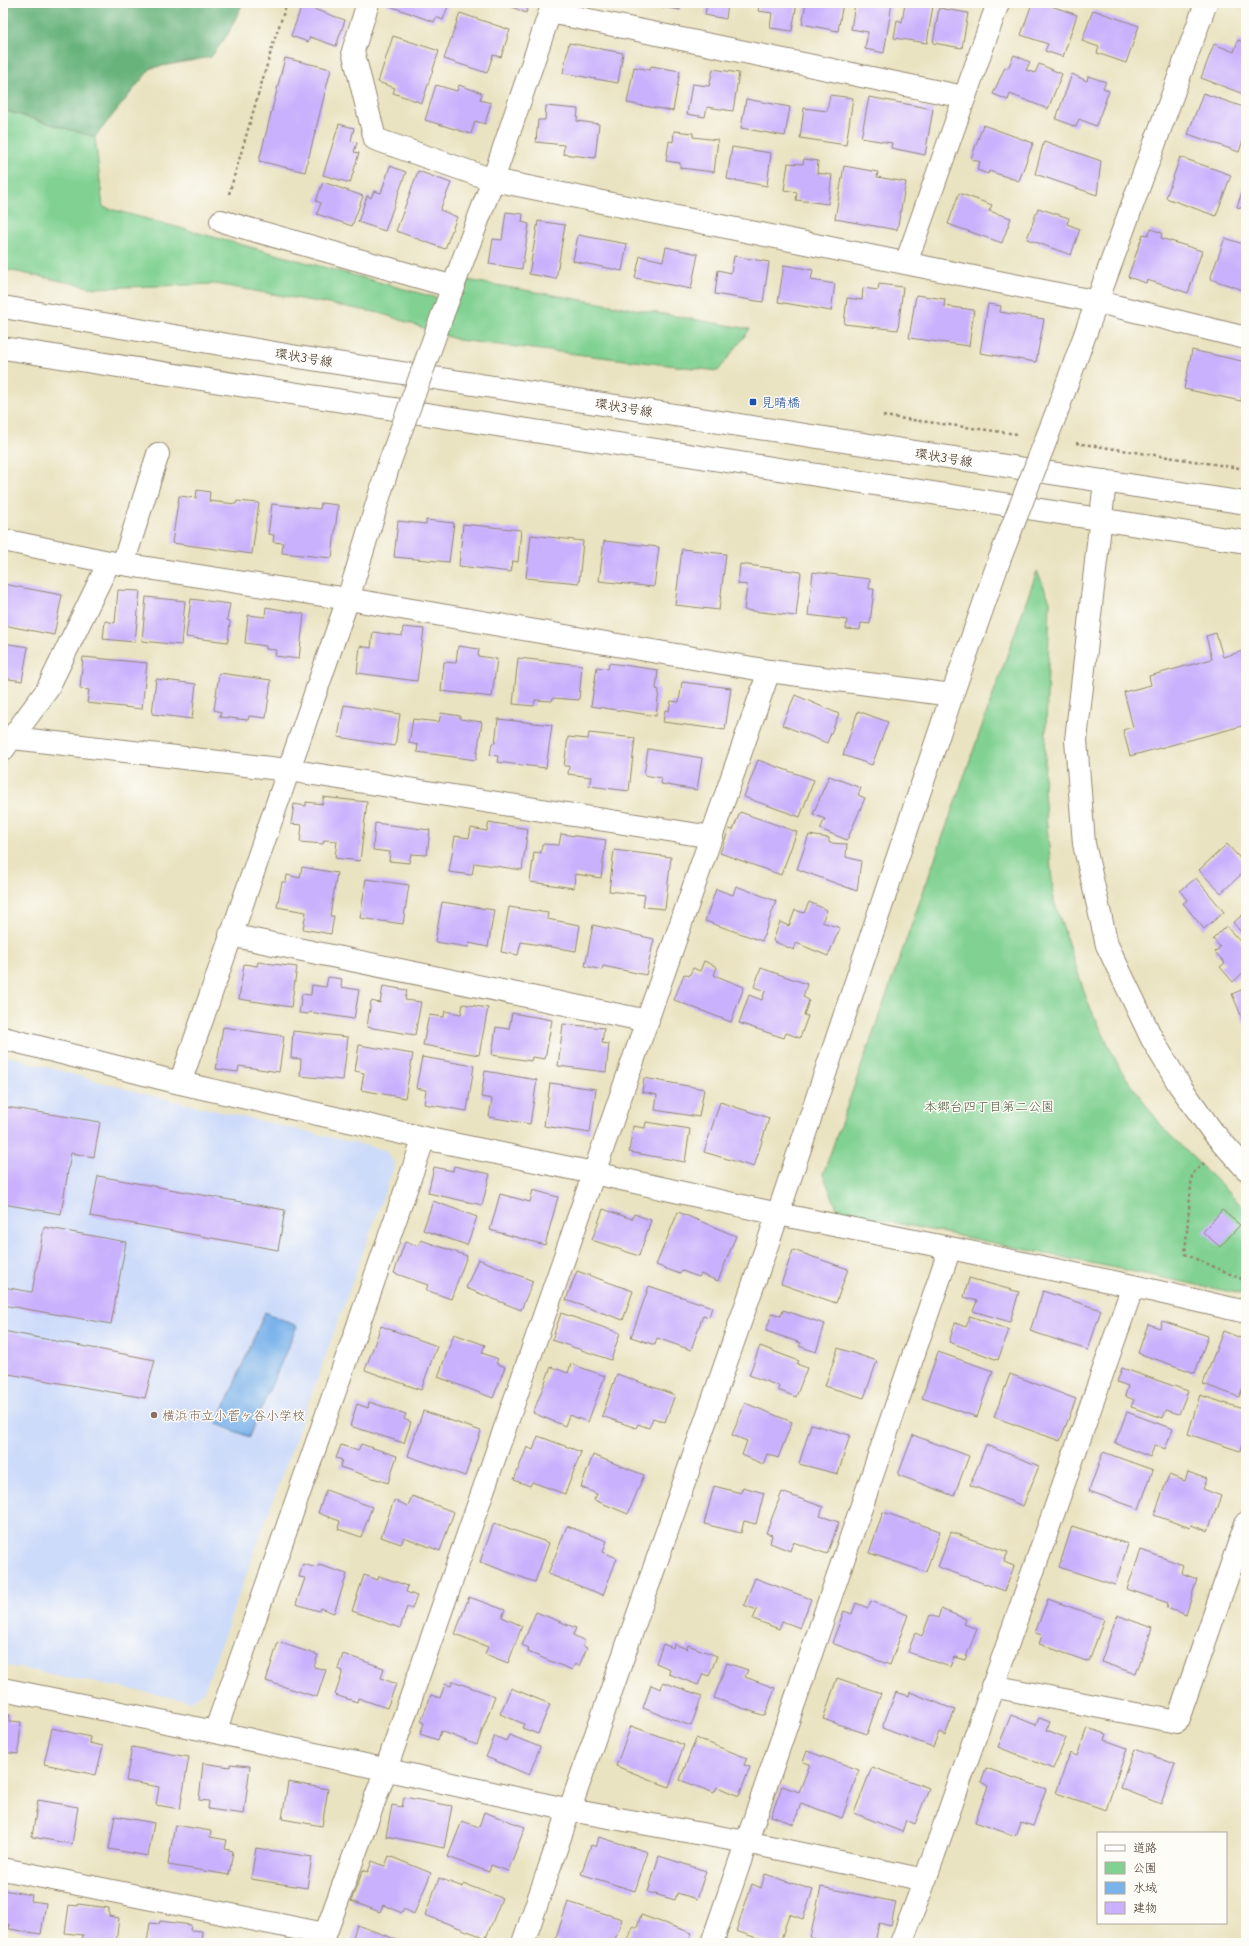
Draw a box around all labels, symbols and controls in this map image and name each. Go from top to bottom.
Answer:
street label: 環状3号線 [274,346,335,370]
place label: 見晴橋 [761,395,800,410]
street label: 環状3号線 [594,396,655,420]
marker: 見晴橋 [748,397,758,407]
street label: 環状3号線 [914,446,975,470]
park label: 本郷台四丁目第二公園 [924,1099,1054,1114]
place label: 横浜市立小菅ヶ谷小学校 [162,1408,305,1423]
marker: 横浜市立小菅ヶ谷小学校 [149,1410,159,1420]
legend [1097,1832,1227,1924]
text: 道路 [1133,1841,1157,1855]
text: 公園 [1133,1861,1157,1875]
text: 水域 [1133,1881,1157,1895]
text: 建物 [1133,1901,1157,1915]

